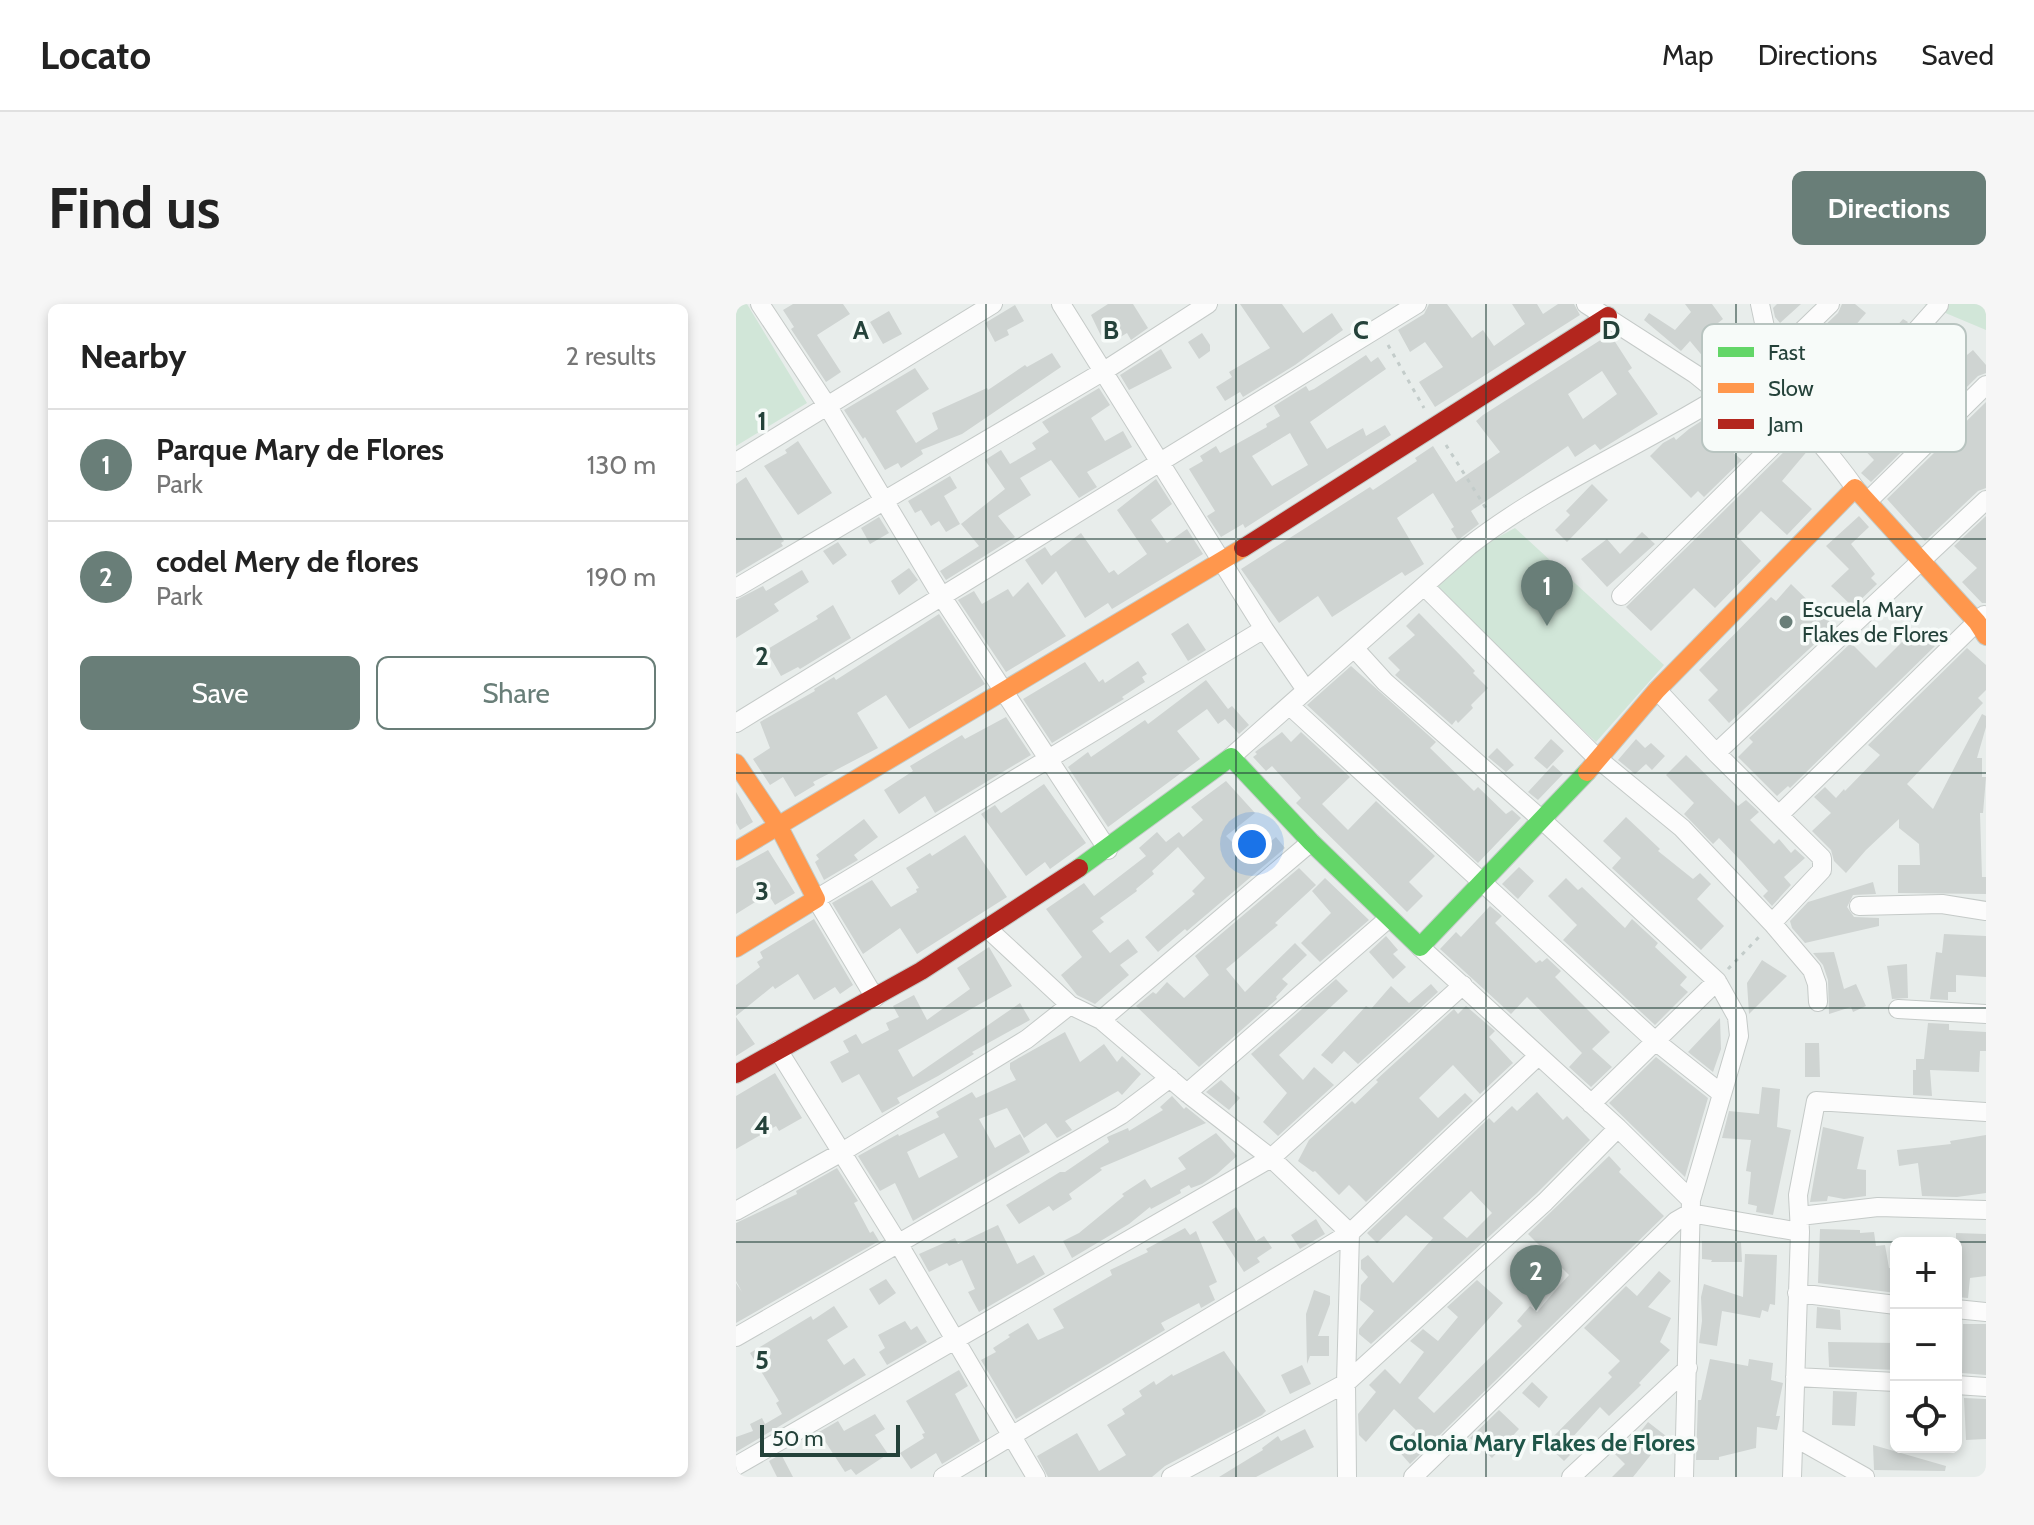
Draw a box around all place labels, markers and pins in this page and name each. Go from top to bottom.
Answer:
pin: 1 [1521,560,1573,626]
place label: Escuela Mary Flakes de Flores [1802,596,1948,648]
marker: Escuela Mary Flakes de Flores [1777,613,1795,631]
pin: 2 [1510,1245,1562,1311]

